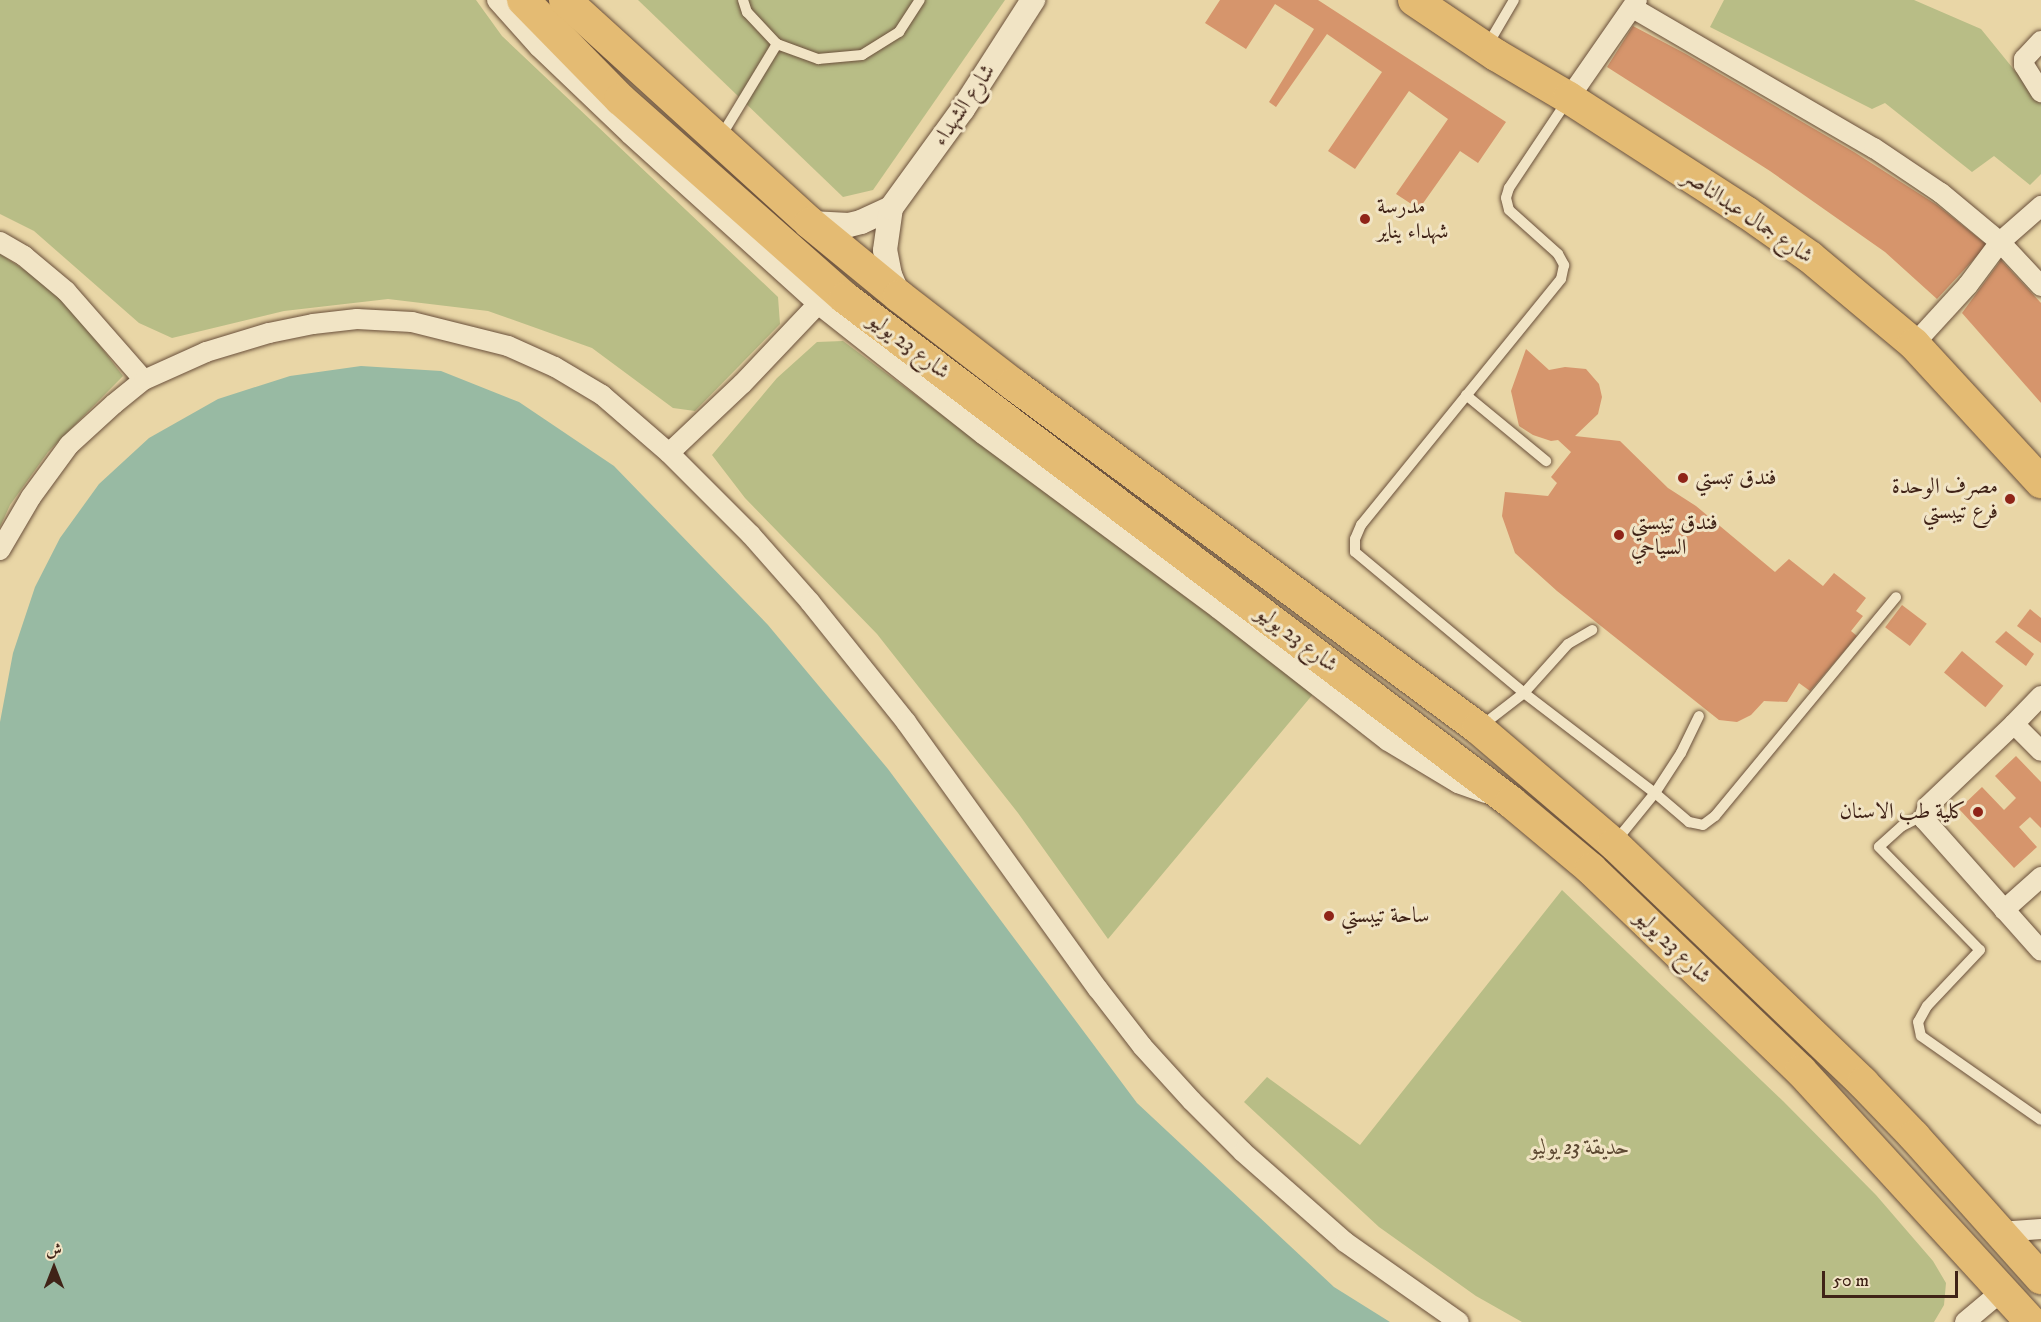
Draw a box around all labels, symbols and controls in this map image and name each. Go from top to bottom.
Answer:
street label: شارع الشهداء [927,59,1001,151]
street label: شارع جمال عبدالناصر [1678,163,1818,269]
place label: مدرسة شهداء يناير [1377,193,1449,244]
marker: مدرسة شهداء يناير [1358,212,1372,226]
street label: شارع 23 يوليو [863,307,955,385]
place label: فندق تبستي [1695,465,1776,491]
marker: فندق تبستي [1676,471,1690,485]
place label: مصرف الوحدة فرع تيبستي [1892,473,1998,524]
marker: مصرف الوحدة فرع تيبستي [2003,492,2017,506]
place label: فندق تيبستي السياحي [1631,509,1718,560]
marker: فندق تيبستي السياحي [1612,528,1626,542]
street label: شارع 23 يوليو [1251,600,1343,678]
place label: كلية طب الاسنان [1839,799,1966,825]
marker: كلية طب الاسنان [1971,805,1985,819]
place label: ساحة تيبستي [1341,903,1430,929]
street label: شارع 23 يوليو [1630,904,1716,990]
marker: ساحة تيبستي [1322,909,1336,923]
park label: حديقة 23 يوليو [1530,1135,1630,1161]
north arrow [24,1238,84,1298]
text: ش [46,1240,62,1260]
scale bar [1825,1259,1962,1297]
text: 50 m [1833,1270,1869,1292]

